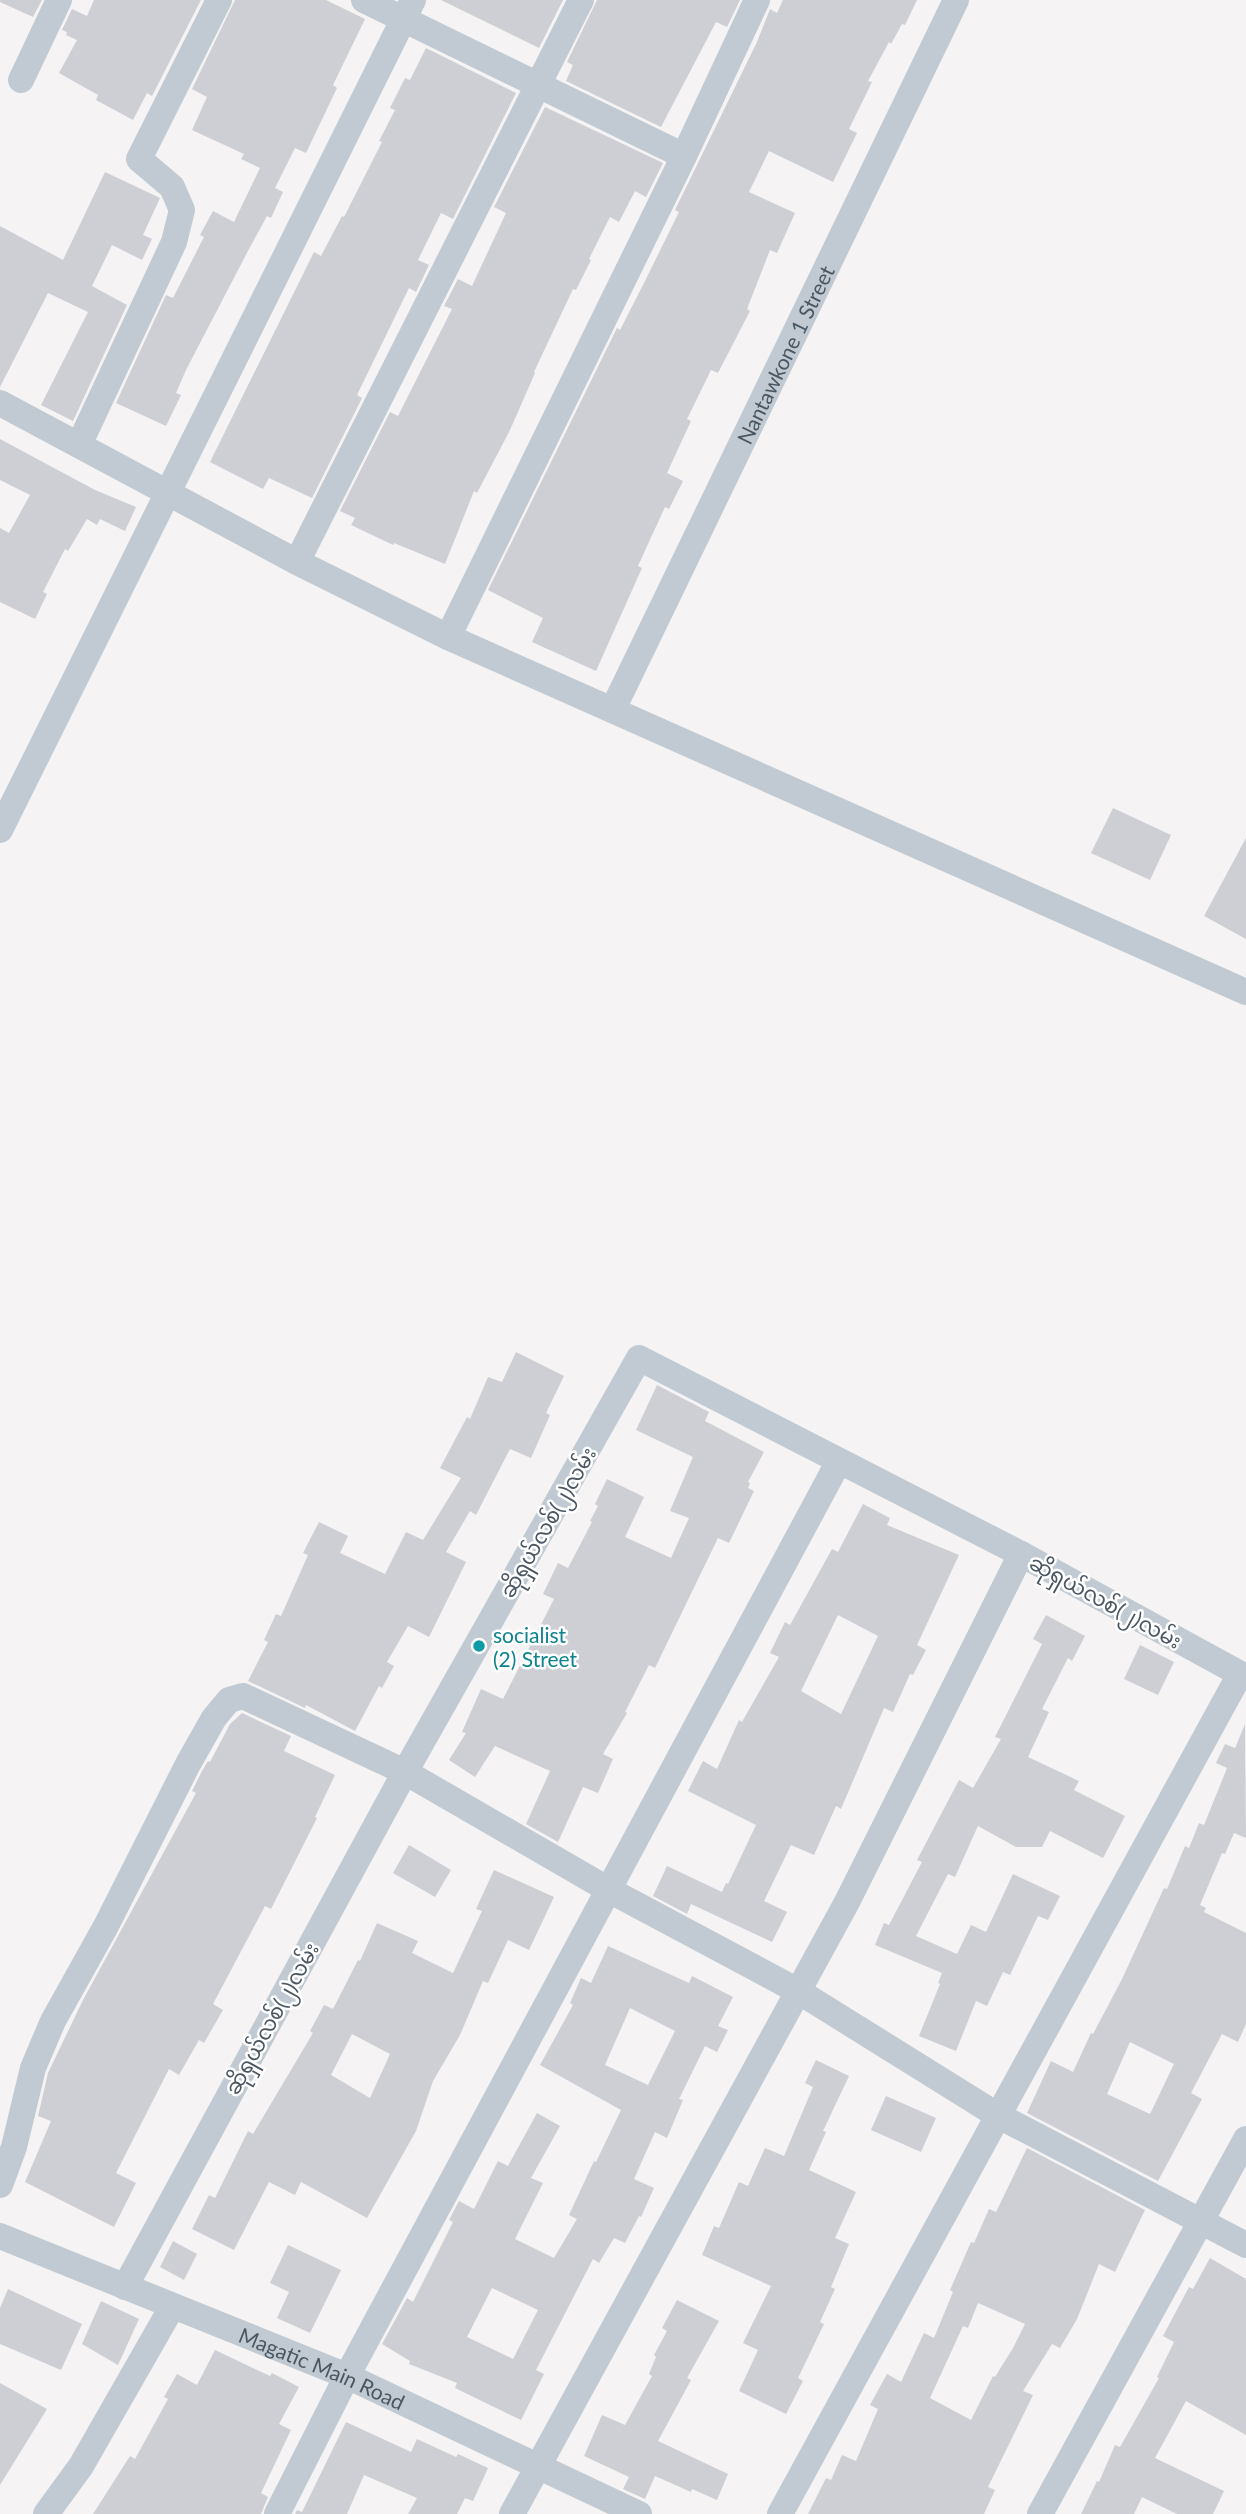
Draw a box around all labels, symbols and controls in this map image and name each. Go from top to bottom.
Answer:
street label: Nantawkone 1 Street [731,261,839,448]
street label: ဆိုရှယ်လစ်(၂)လမ်း [492,1441,605,1605]
street label: ဆိုရှယ်လစ်(၂)လမ်း [1023,1547,1187,1658]
place label: socialist (2) Street [493,1622,578,1671]
marker: socialist (2) Street [471,1638,487,1654]
street label: ဆိုရှယ်လစ်(၂)လမ်း [217,1937,328,2101]
street label: Magatic Main Road [236,2321,409,2414]

